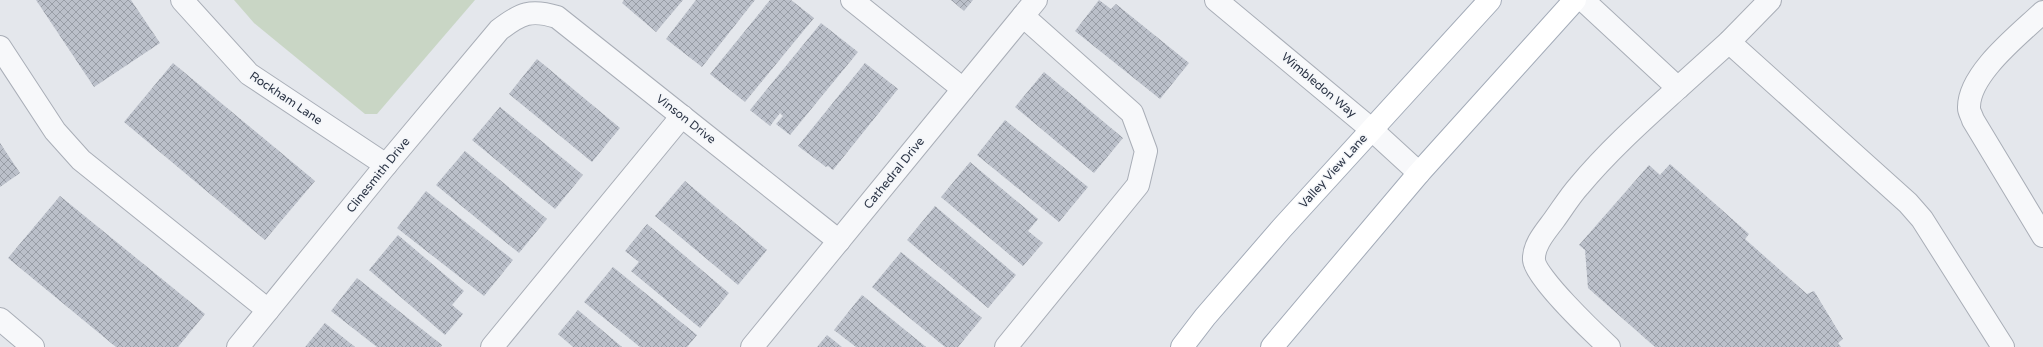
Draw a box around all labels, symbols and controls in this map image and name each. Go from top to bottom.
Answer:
street label: Wimbledon Way [1279,50,1360,121]
street label: Rockham Lane [247,69,325,128]
street label: Vinson Drive [654,91,719,147]
street label: Valley View Lane [1296,131,1370,211]
street label: Clinesmith Drive [343,134,413,215]
street label: Cathedral Drive [861,134,927,212]

